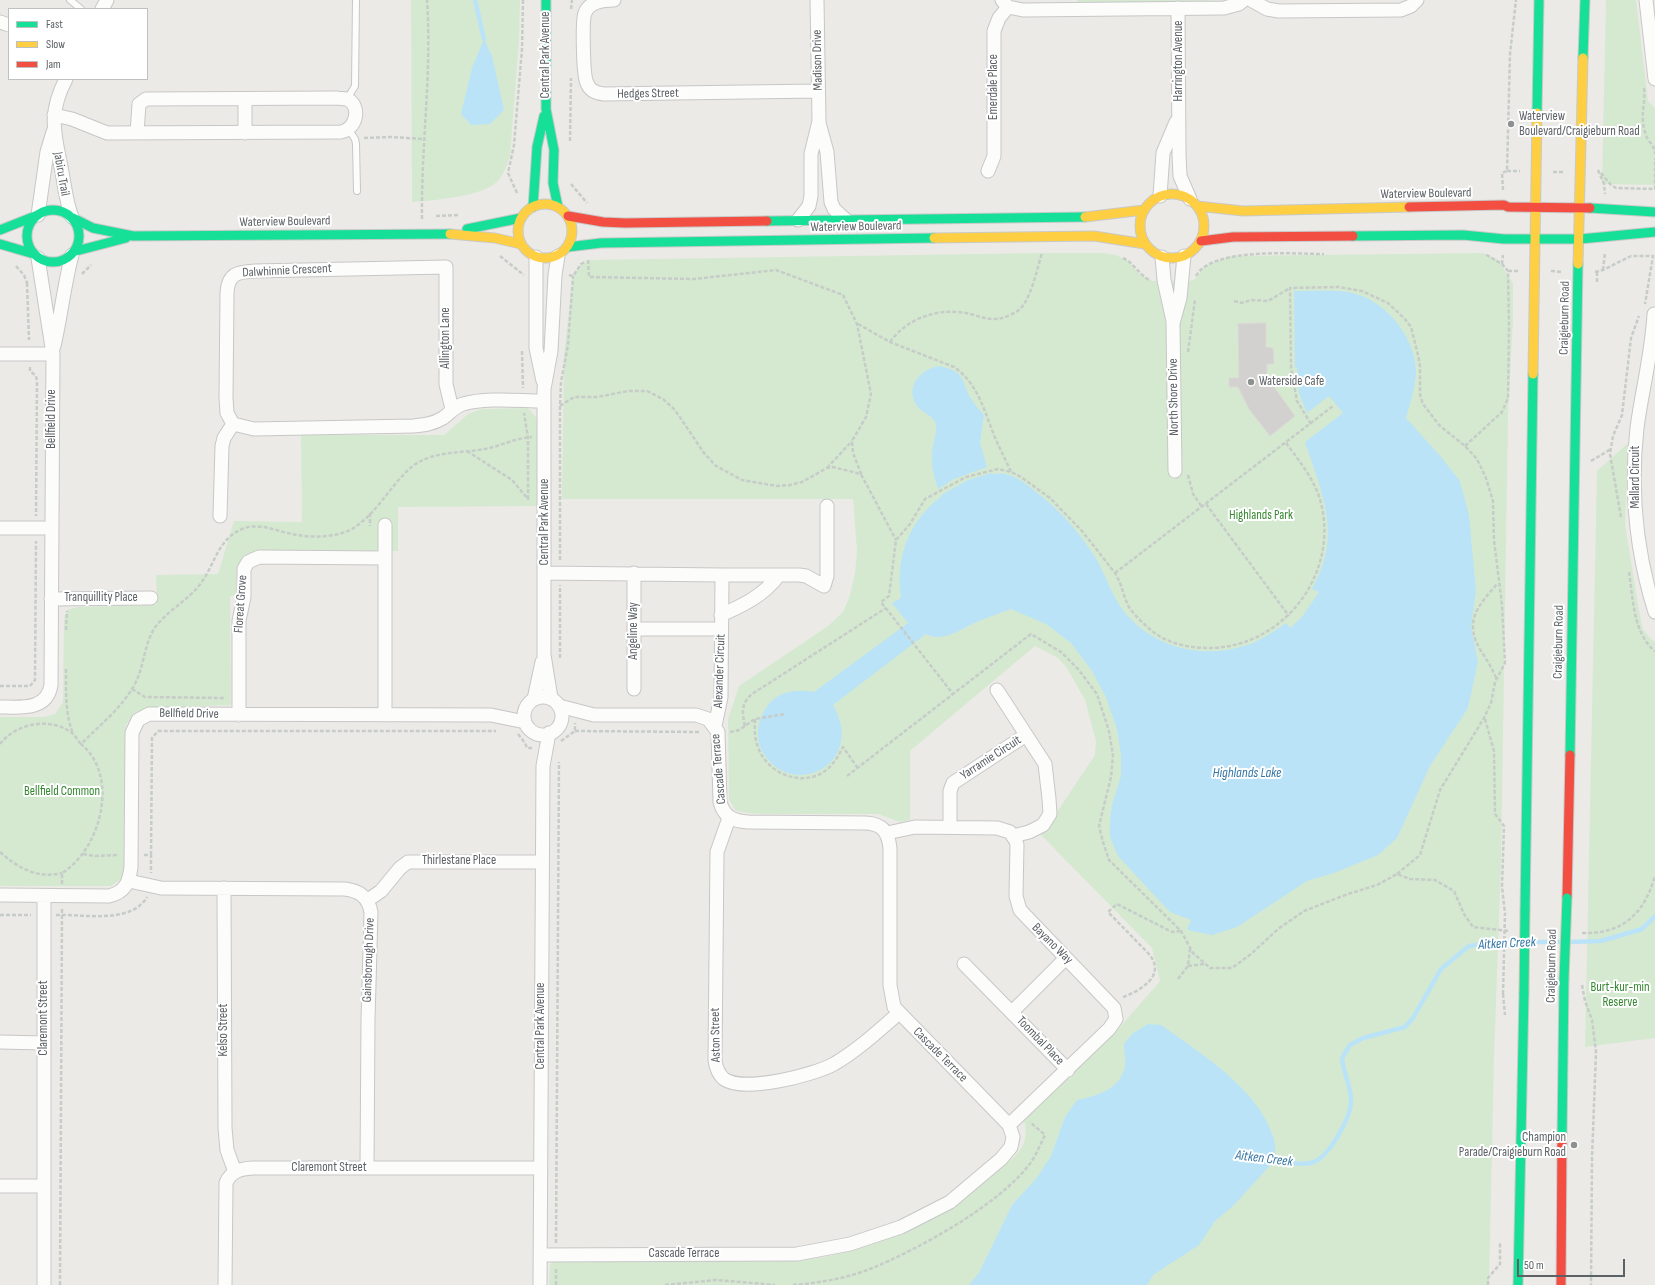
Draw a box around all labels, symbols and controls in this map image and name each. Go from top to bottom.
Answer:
legend [8,8,148,80]
street label: Central Park Avenue [538,12,554,98]
text: Fast [46,17,63,32]
street label: Harrington Avenue [1171,21,1187,101]
street label: Madison Drive [810,29,826,91]
text: Slow [46,37,65,52]
street label: Emerdale Place [986,54,1002,120]
text: Jam [46,57,61,72]
street label: Hedges Street [617,86,679,102]
place label: Waterview Boulevard/Craigieburn Road [1519,109,1640,140]
marker: Waterview Boulevard/Craigieburn Road [1506,119,1516,129]
street label: Jabiru Trail [49,151,73,197]
street label: Waterview Boulevard [1380,185,1472,203]
street label: Waterview Boulevard [239,213,331,231]
street label: Waterview Boulevard [810,218,902,236]
street label: Dalwhinnie Crescent [242,261,332,281]
street label: Craigieburn Road [1557,281,1573,355]
street label: Allington Lane [438,307,454,369]
street label: North Shore Drive [1166,358,1182,436]
place label: Waterside Cafe [1259,374,1324,390]
marker: Waterside Cafe [1246,377,1256,387]
street label: Bellfield Drive [44,389,60,449]
street label: Mallard Circuit [1628,446,1644,508]
street label: Central Park Avenue [537,479,553,565]
park label: Highlands Park [1229,508,1293,524]
street label: Floreat Grove [231,575,251,633]
street label: Tranquillity Place [64,590,138,606]
street label: Angeline Way [626,602,642,660]
street label: Craigieburn Road [1551,605,1567,679]
street label: Alexander Circuit [711,634,729,708]
street label: Bellfield Drive [159,706,219,722]
street label: Cascade Terrace [708,733,730,805]
street label: Yarramie Circuit [958,733,1024,783]
water label: Highlands Lake [1212,765,1282,781]
park label: Bellfield Common [24,784,100,800]
street label: Thirlestane Place [422,853,496,869]
street label: Gainsborough Drive [360,917,378,1003]
street label: Bayano Way [1028,920,1076,968]
street label: Craigieburn Road [1544,929,1560,1003]
water label: Aitken Creek [1478,934,1536,954]
street label: Claremont Street [36,980,52,1056]
park label: Burt-kur-min Reserve [1590,980,1650,1011]
street label: Central Park Avenue [533,983,549,1069]
street label: Kelso Street [216,1004,232,1056]
street label: Aston Street [708,1008,724,1062]
street label: Toombal Place [1013,1013,1067,1069]
street label: Cascade Terrace [909,1024,971,1086]
place label: Champion Parade/Craigieburn Road [1459,1130,1566,1161]
marker: Champion Parade/Craigieburn Road [1569,1140,1579,1150]
water label: Aitken Creek [1234,1147,1294,1171]
street label: Claremont Street [291,1160,367,1176]
street label: Cascade Terrace [649,1246,719,1262]
scale bar [1519,1251,1627,1277]
text: 50 m [1524,1258,1544,1273]

